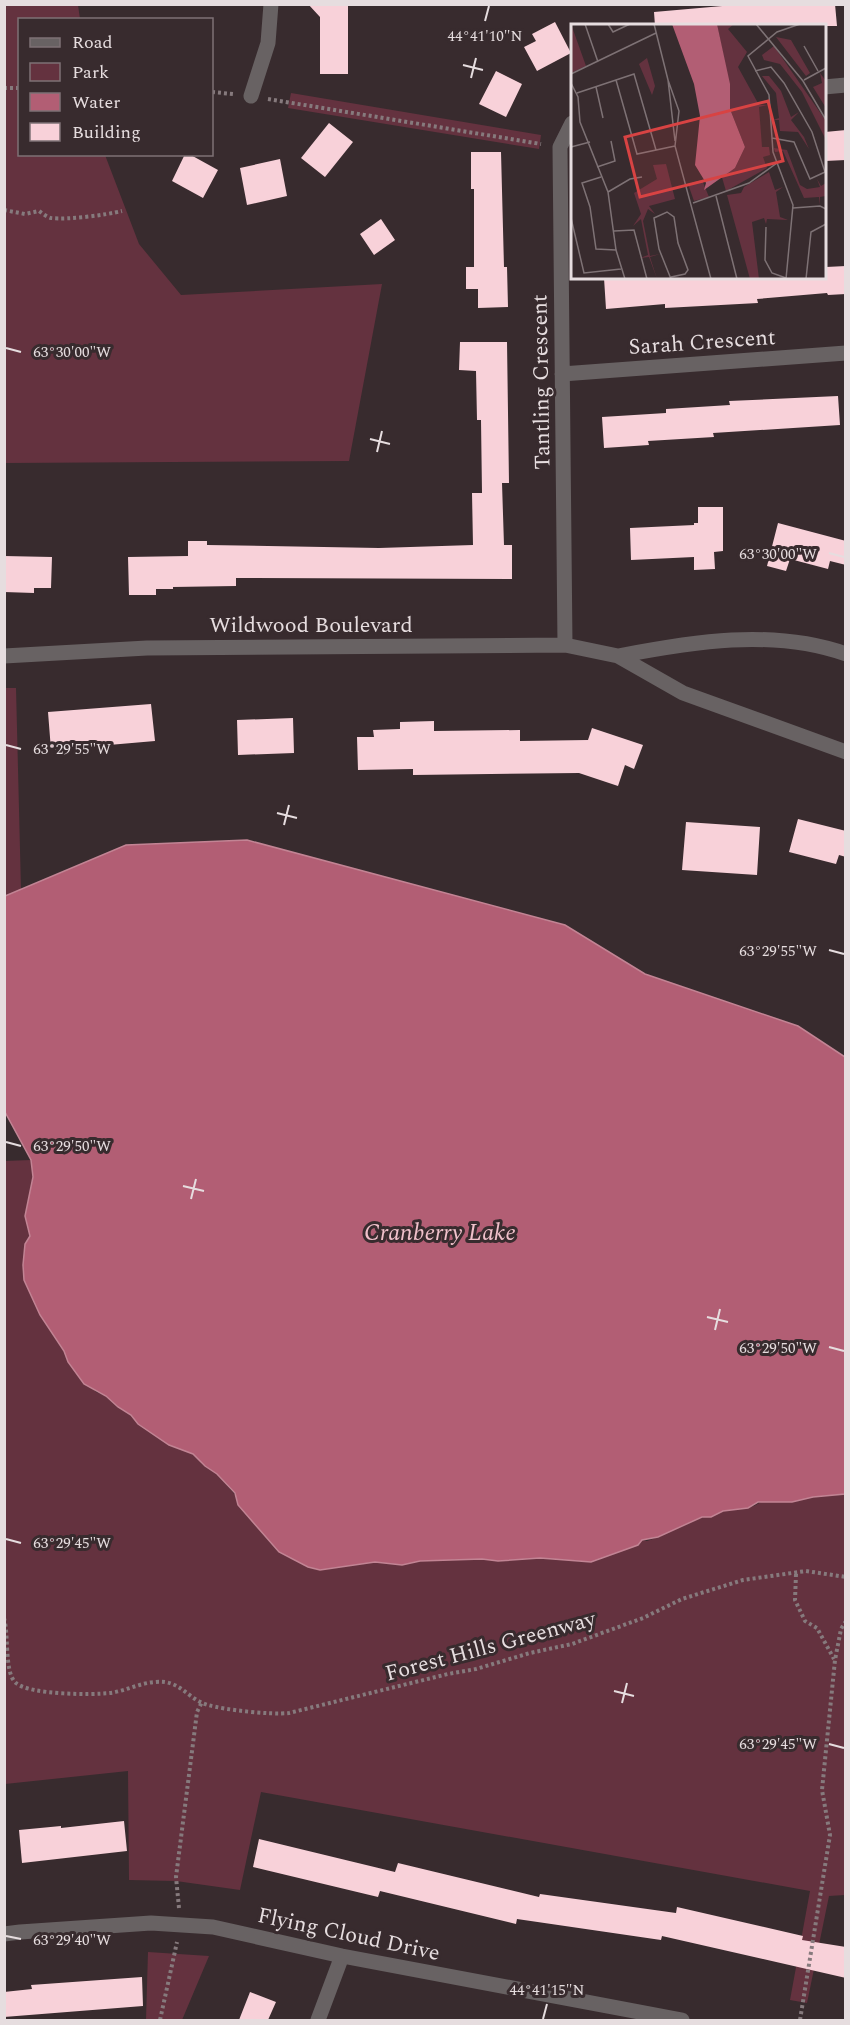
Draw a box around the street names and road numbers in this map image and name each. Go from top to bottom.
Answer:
street label: Tantling Crescent [523,294,560,470]
street label: Sarah Crescent [627,321,777,364]
street label: Wildwood Boulevard [209,609,413,642]
street label: Forest Hills Greenway [381,1602,601,1690]
street label: Flying Cloud Drive [255,1899,443,1970]

